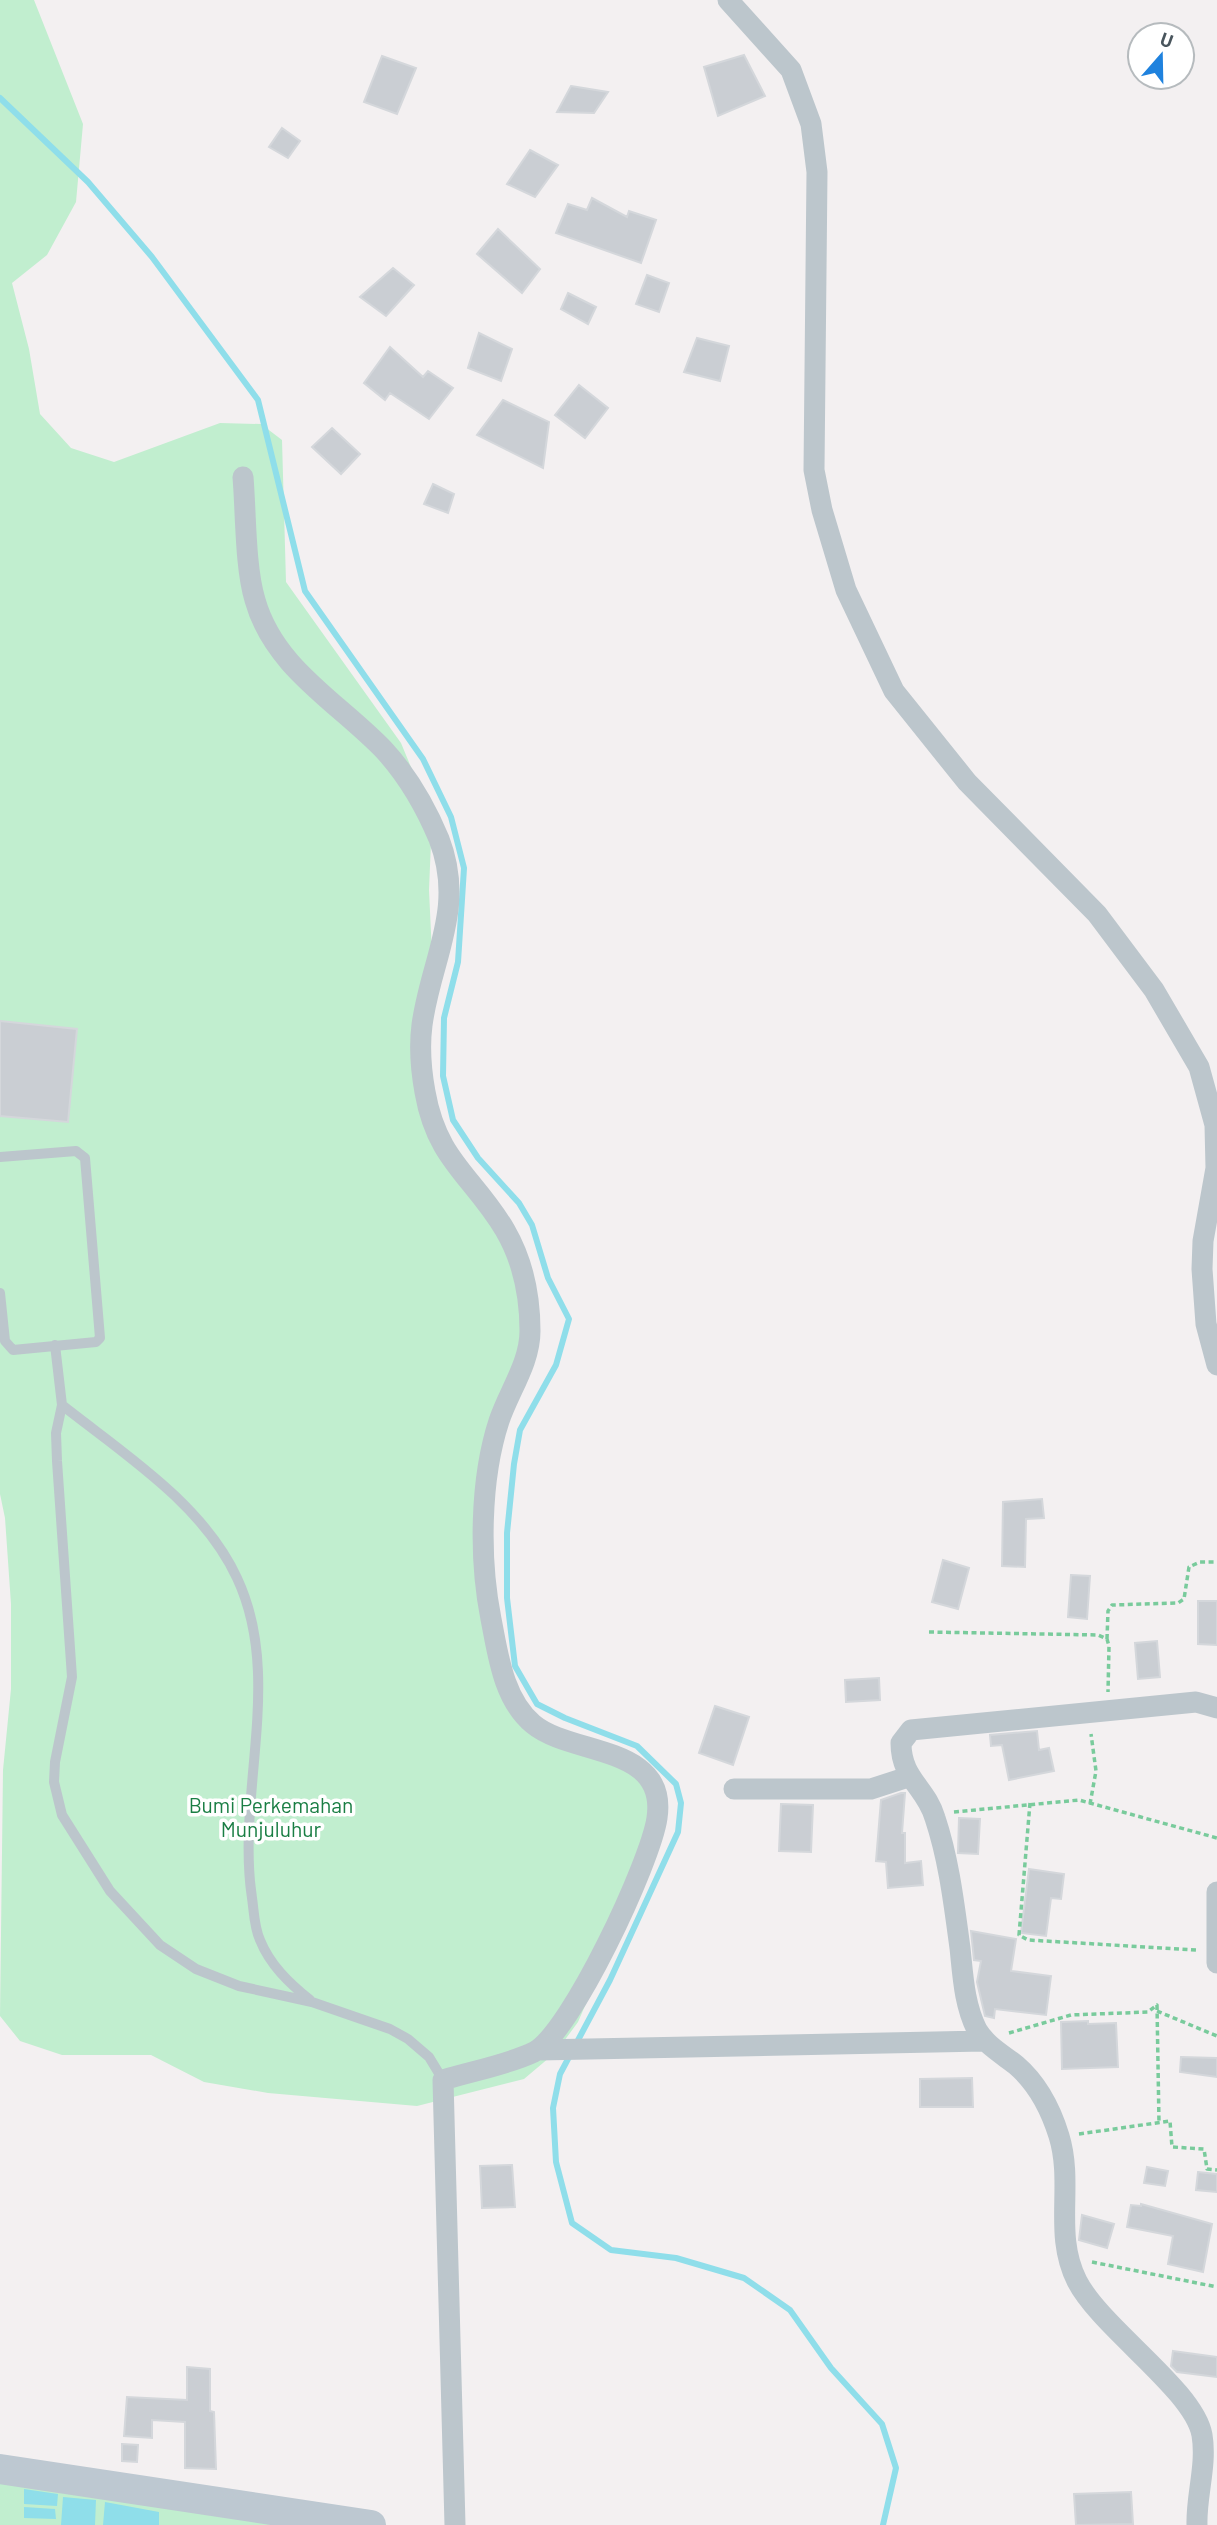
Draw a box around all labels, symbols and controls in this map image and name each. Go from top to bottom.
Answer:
north arrow [1126,21,1196,91]
text: U [1157,27,1177,52]
park label: Bumi Perkemahan Munjuluhur [189,1792,353,1841]

